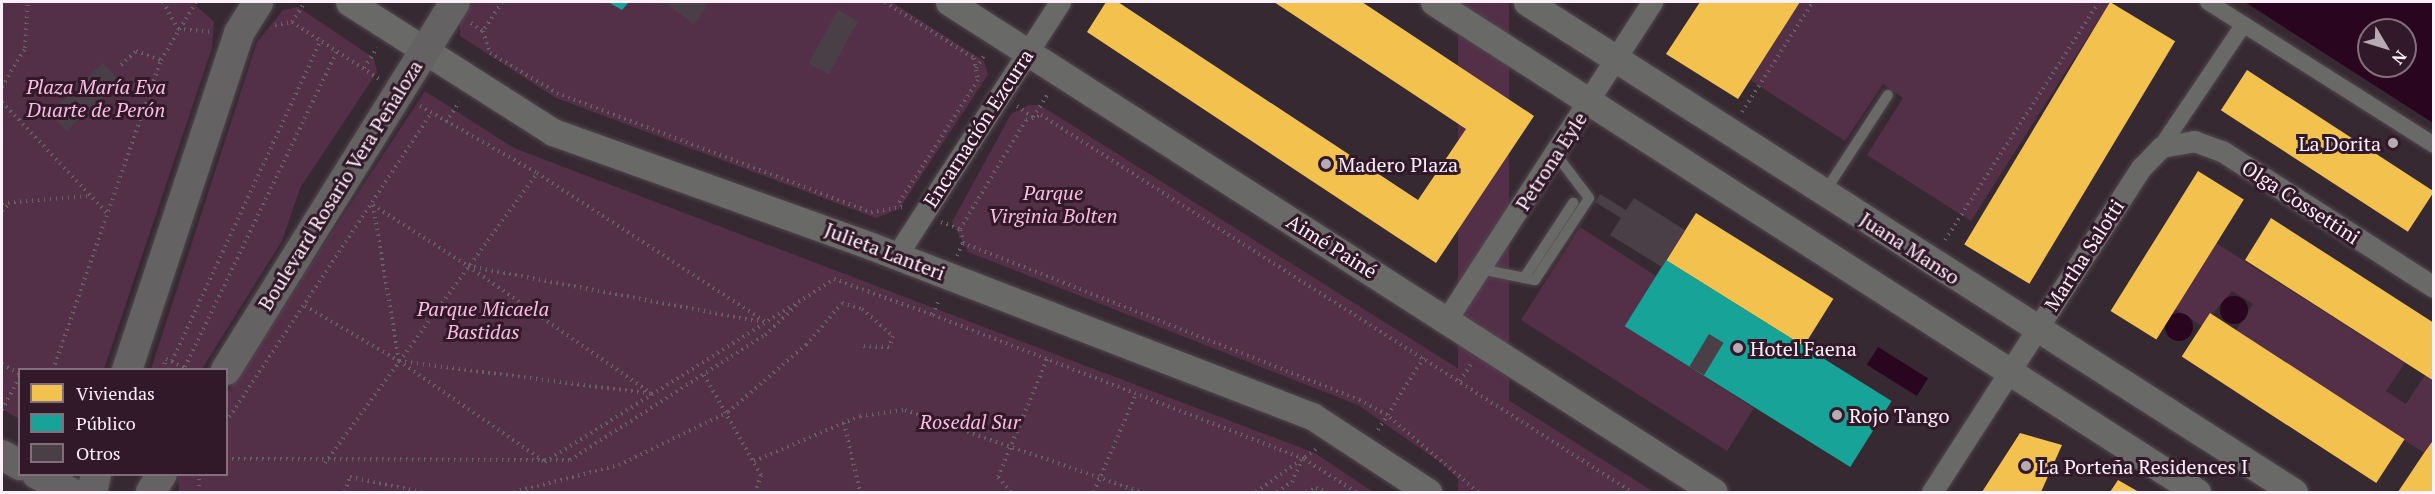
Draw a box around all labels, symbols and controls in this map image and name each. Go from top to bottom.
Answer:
north arrow [2357,18,2417,78]
street label: Encarnación Ezcurra [918,45,1038,211]
text: N [2387,46,2412,69]
street label: Boulevard Rosario Vera Peñaloza [253,55,427,315]
park label: Plaza María Eva Duarte de Perón [26,75,166,122]
street label: Petrona Eyle [1510,107,1592,215]
place label: La Dorita [2299,131,2381,155]
marker: La Dorita [2386,136,2400,150]
place label: Madero Plaza [1338,152,1458,176]
street label: Olga Cossettini [2237,155,2365,249]
marker: Madero Plaza [1319,157,1333,171]
park label: Parque Virginia Bolten [989,180,1117,227]
street label: Martha Salotti [2039,195,2129,315]
street label: Juana Manso [1856,207,1964,289]
street label: Aimé Painé [1282,209,1382,283]
street label: Julieta Lanteri [821,217,949,285]
park label: Parque Micaela Bastidas [417,297,549,344]
place label: Hotel Faena [1750,336,1857,360]
marker: Hotel Faena [1731,341,1745,355]
legend [18,368,228,476]
text: Viviendas [76,381,155,405]
place label: Rojo Tango [1849,403,1949,427]
marker: Rojo Tango [1830,408,1844,422]
park label: Rosedal Sur [920,409,1020,433]
text: Público [76,411,136,435]
text: Otros [76,441,121,465]
place label: La Porteña Residences I [2038,454,2248,478]
marker: La Porteña Residences I [2019,459,2033,473]

